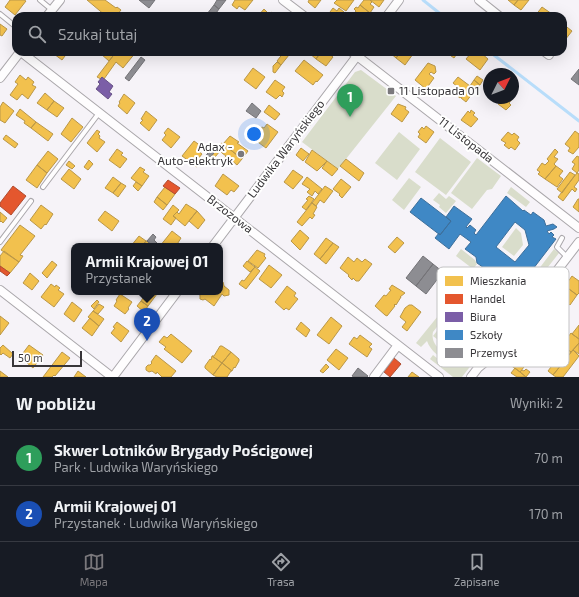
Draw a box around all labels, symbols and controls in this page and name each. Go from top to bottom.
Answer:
search box [12,12,567,56]
icon: search [26,23,48,45]
text: Szukaj tutaj [58,25,137,43]
north arrow [483,68,519,104]
place label: 11 Listopada 01 [399,83,480,97]
pin: 1 [337,84,363,117]
marker: 11 Listopada 01 [386,86,396,96]
street label: Ludwika Waryńskiego [244,97,327,200]
street label: 11 Listopada [436,113,497,165]
your location [244,124,264,144]
place label: Adax - Auto-elektryk [158,139,233,167]
marker: Adax - Auto-elektryk [236,149,246,159]
street label: Brzozowa [205,191,256,236]
popup [71,243,223,295]
text: Armii Krajowej 01 [86,252,208,270]
legend [437,267,569,367]
text: Przystanek [86,270,152,286]
text: Mieszkania [470,274,526,287]
text: Handel [470,292,506,305]
pin: 2 [134,308,160,341]
text: Biura [470,310,496,323]
text: Szkoły [470,328,503,341]
text: Przemysł [470,346,517,359]
scale bar [12,349,82,368]
text: 50 m [18,351,43,364]
text: W pobliżu [16,393,96,413]
text: Wyniki: 2 [510,395,563,411]
text: Skwer Lotników Brygady Pościgowej [54,441,313,459]
text: 1 [26,450,32,466]
text: 70 m [534,450,563,466]
text: Park · Ludwika Waryńskiego [54,459,218,475]
text: Armii Krajowej 01 [54,497,177,515]
text: 2 [25,506,33,522]
text: 170 m [529,506,563,522]
text: Przystanek · Ludwika Waryńskiego [54,515,258,531]
tab: Mapa [80,551,108,588]
tab: Trasa [267,551,295,588]
tab: Zapisane [454,551,499,588]

